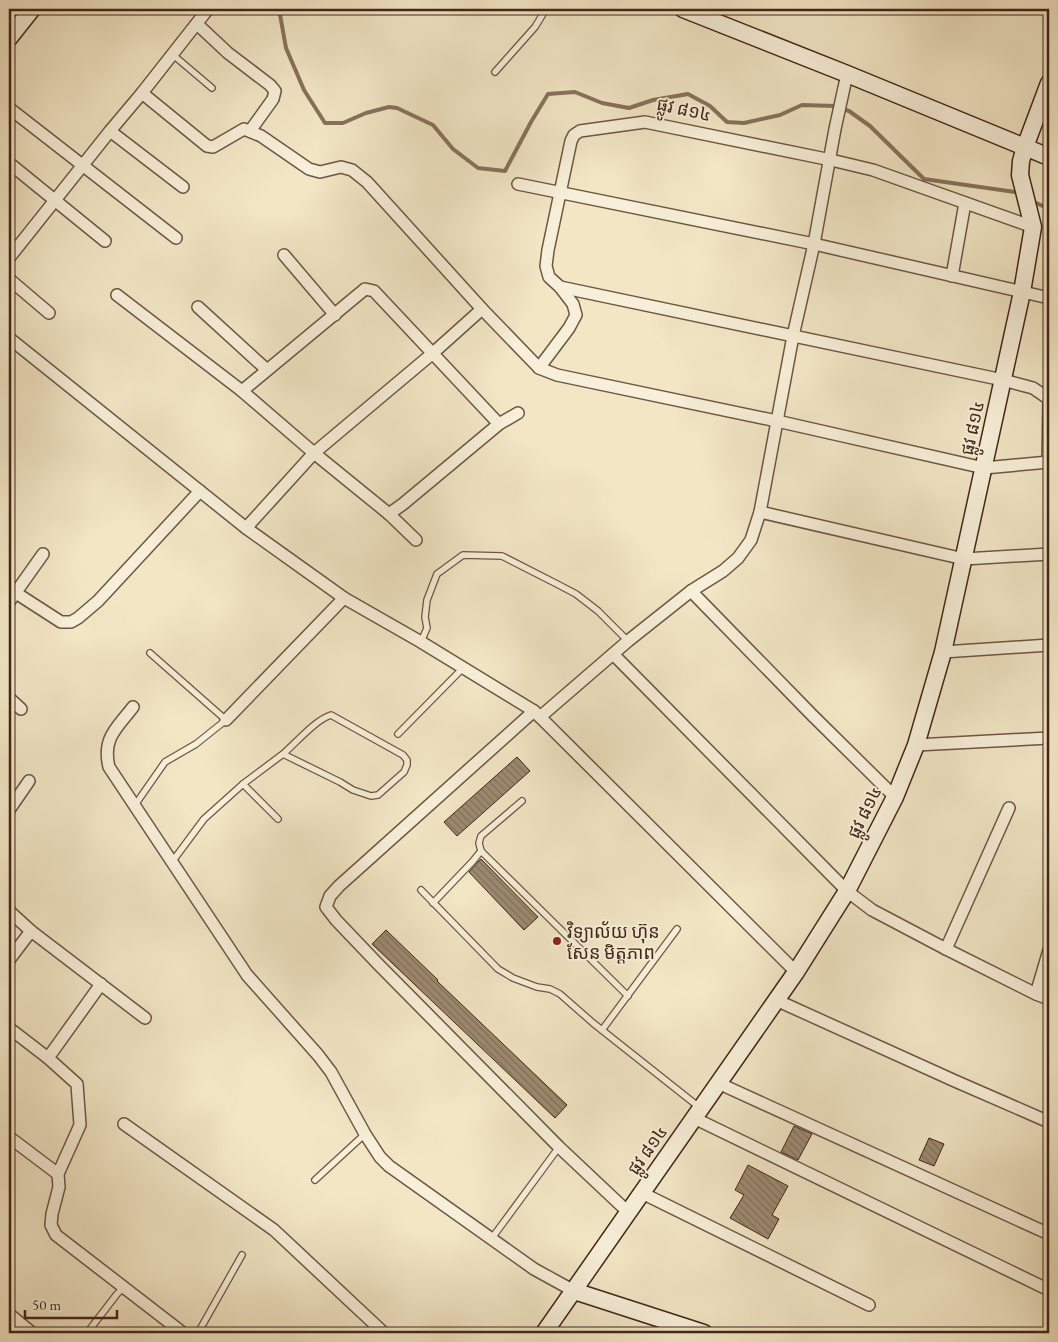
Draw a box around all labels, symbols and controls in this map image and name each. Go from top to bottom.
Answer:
street label: ផ្លូវ ៨១៤ [654,92,713,131]
street label: ផ្លូវ ៨១៤ [955,399,994,458]
street label: ផ្លូវ ៨១៤ [842,782,891,844]
place label: វិទ្យាល័យ ហ៊ុន សែន មិត្តភាព [566,920,660,964]
marker: វិទ្យាល័យ ហ៊ុន សែន មិត្តភាព [551,935,563,947]
street label: ផ្លូវ ៨១៤ [622,1121,677,1182]
scale bar [25,1287,118,1319]
text: 50 m [32,1295,61,1314]

